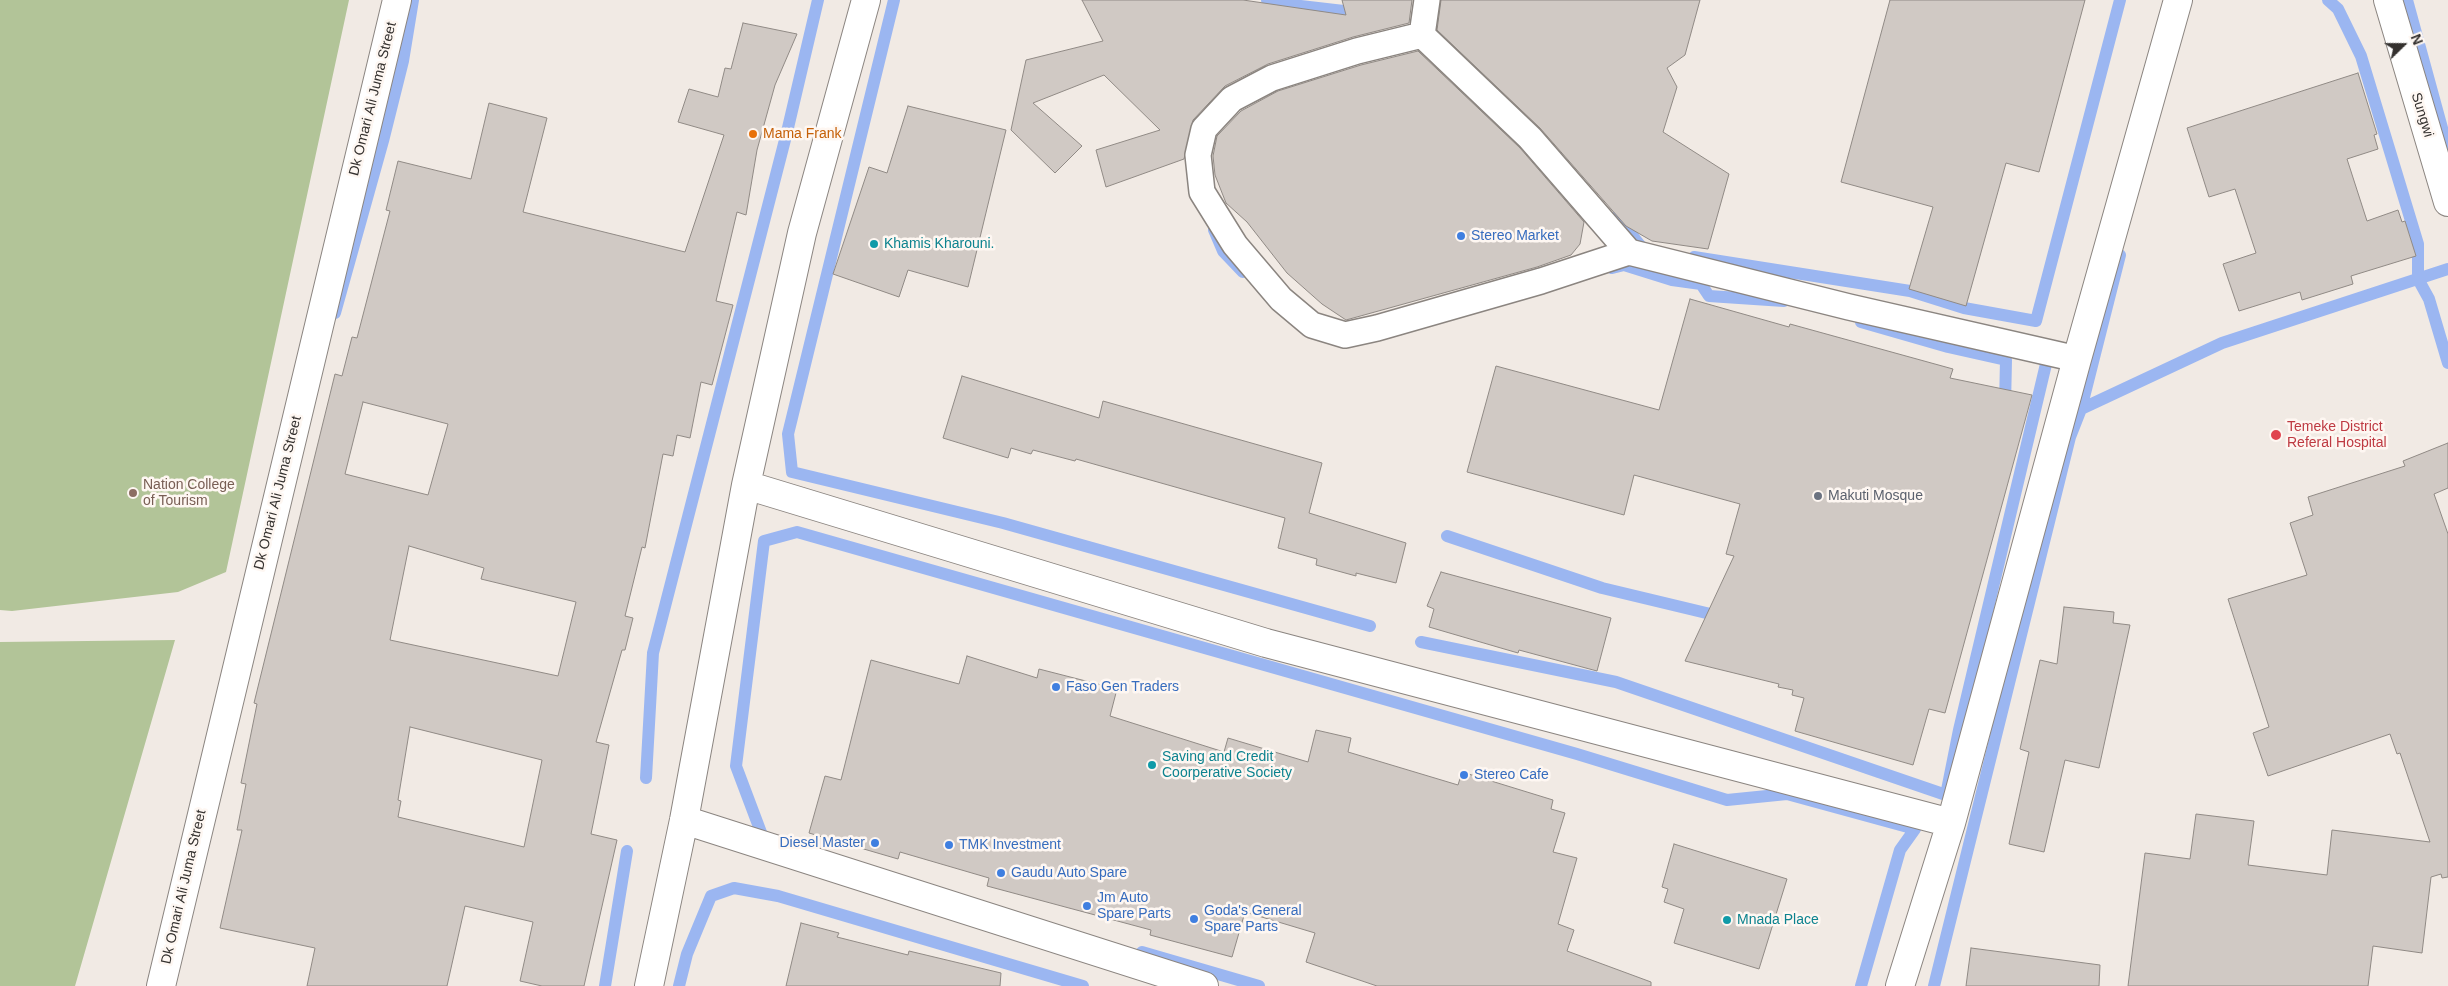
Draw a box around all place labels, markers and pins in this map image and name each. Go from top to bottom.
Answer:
place label: Mama Frank [763,126,842,142]
marker: Mama Frank [747,128,759,140]
place label: Stereo Market [1471,228,1559,244]
marker: Stereo Market [1455,230,1467,242]
place label: Khamis Kharouni. [884,236,995,252]
marker: Khamis Kharouni. [868,238,880,250]
place label: Temeke District Referal Hospital [2287,419,2387,452]
marker: Temeke District Referal Hospital [2269,428,2283,442]
place label: Nation College of Tourism [143,477,235,510]
marker: Nation College of Tourism [127,487,139,499]
place label: Makuti Mosque [1828,488,1923,504]
marker: Makuti Mosque [1812,490,1824,502]
place label: Faso Gen Traders [1066,679,1179,695]
marker: Faso Gen Traders [1050,681,1062,693]
place label: Saving and Credit Coorperative Society [1162,749,1292,782]
marker: Saving and Credit Coorperative Society [1146,759,1158,771]
place label: Stereo Cafe [1474,767,1549,783]
marker: Stereo Cafe [1458,769,1470,781]
place label: Diesel Master [779,835,865,851]
marker: Diesel Master [869,837,881,849]
place label: TMK Investment [959,837,1061,853]
marker: TMK Investment [943,839,955,851]
place label: Gaudu Auto Spare [1011,865,1127,881]
marker: Gaudu Auto Spare [995,867,1007,879]
place label: Jm Auto Spare Parts [1097,890,1171,922]
marker: Jm Auto Spare Parts [1081,900,1093,912]
place label: Goda's General Spare Parts [1204,903,1302,936]
place label: Mnada Place [1737,912,1819,928]
marker: Goda's General Spare Parts [1188,913,1200,925]
marker: Mnada Place [1721,914,1733,926]

